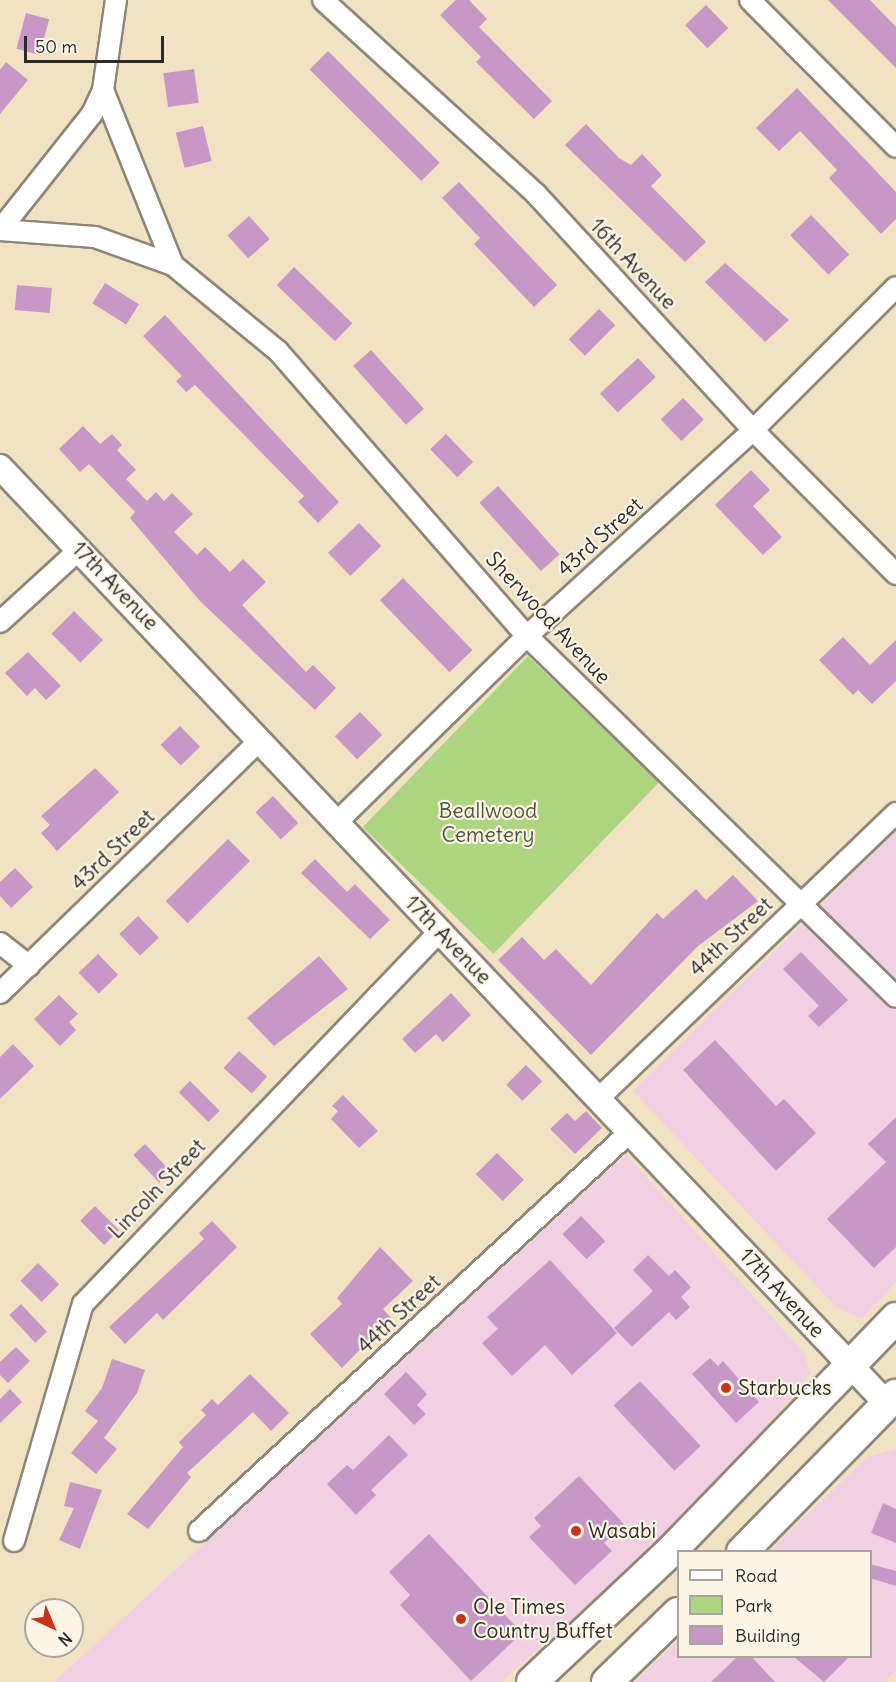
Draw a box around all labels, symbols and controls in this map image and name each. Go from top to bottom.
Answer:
scale bar [27,24,166,62]
text: 50 m [35,35,77,58]
street label: 16th Avenue [585,213,681,315]
street label: 43rd Street [552,492,648,582]
street label: 17th Avenue [67,537,163,635]
street label: Sherwood Avenue [480,547,616,689]
park label: Beallwood Cemetery [439,798,537,848]
street label: 43rd Street [66,804,160,896]
street label: 17th Avenue [400,891,496,989]
street label: 44th Street [684,892,778,982]
street label: Lincoln Street [103,1134,211,1244]
street label: 17th Avenue [734,1243,830,1343]
street label: 44th Street [352,1269,446,1359]
place label: Starbucks [738,1375,832,1401]
marker: Starbucks [719,1381,733,1395]
place label: Wasabi [588,1518,656,1544]
marker: Wasabi [569,1524,583,1538]
legend [677,1550,872,1658]
text: Road [735,1564,777,1587]
place label: Ole Times Country Buffet [473,1594,613,1644]
text: Park [735,1594,772,1617]
north arrow [24,1598,84,1658]
marker: Ole Times Country Buffet [454,1612,468,1626]
text: Building [735,1624,800,1647]
text: N [54,1628,76,1651]

